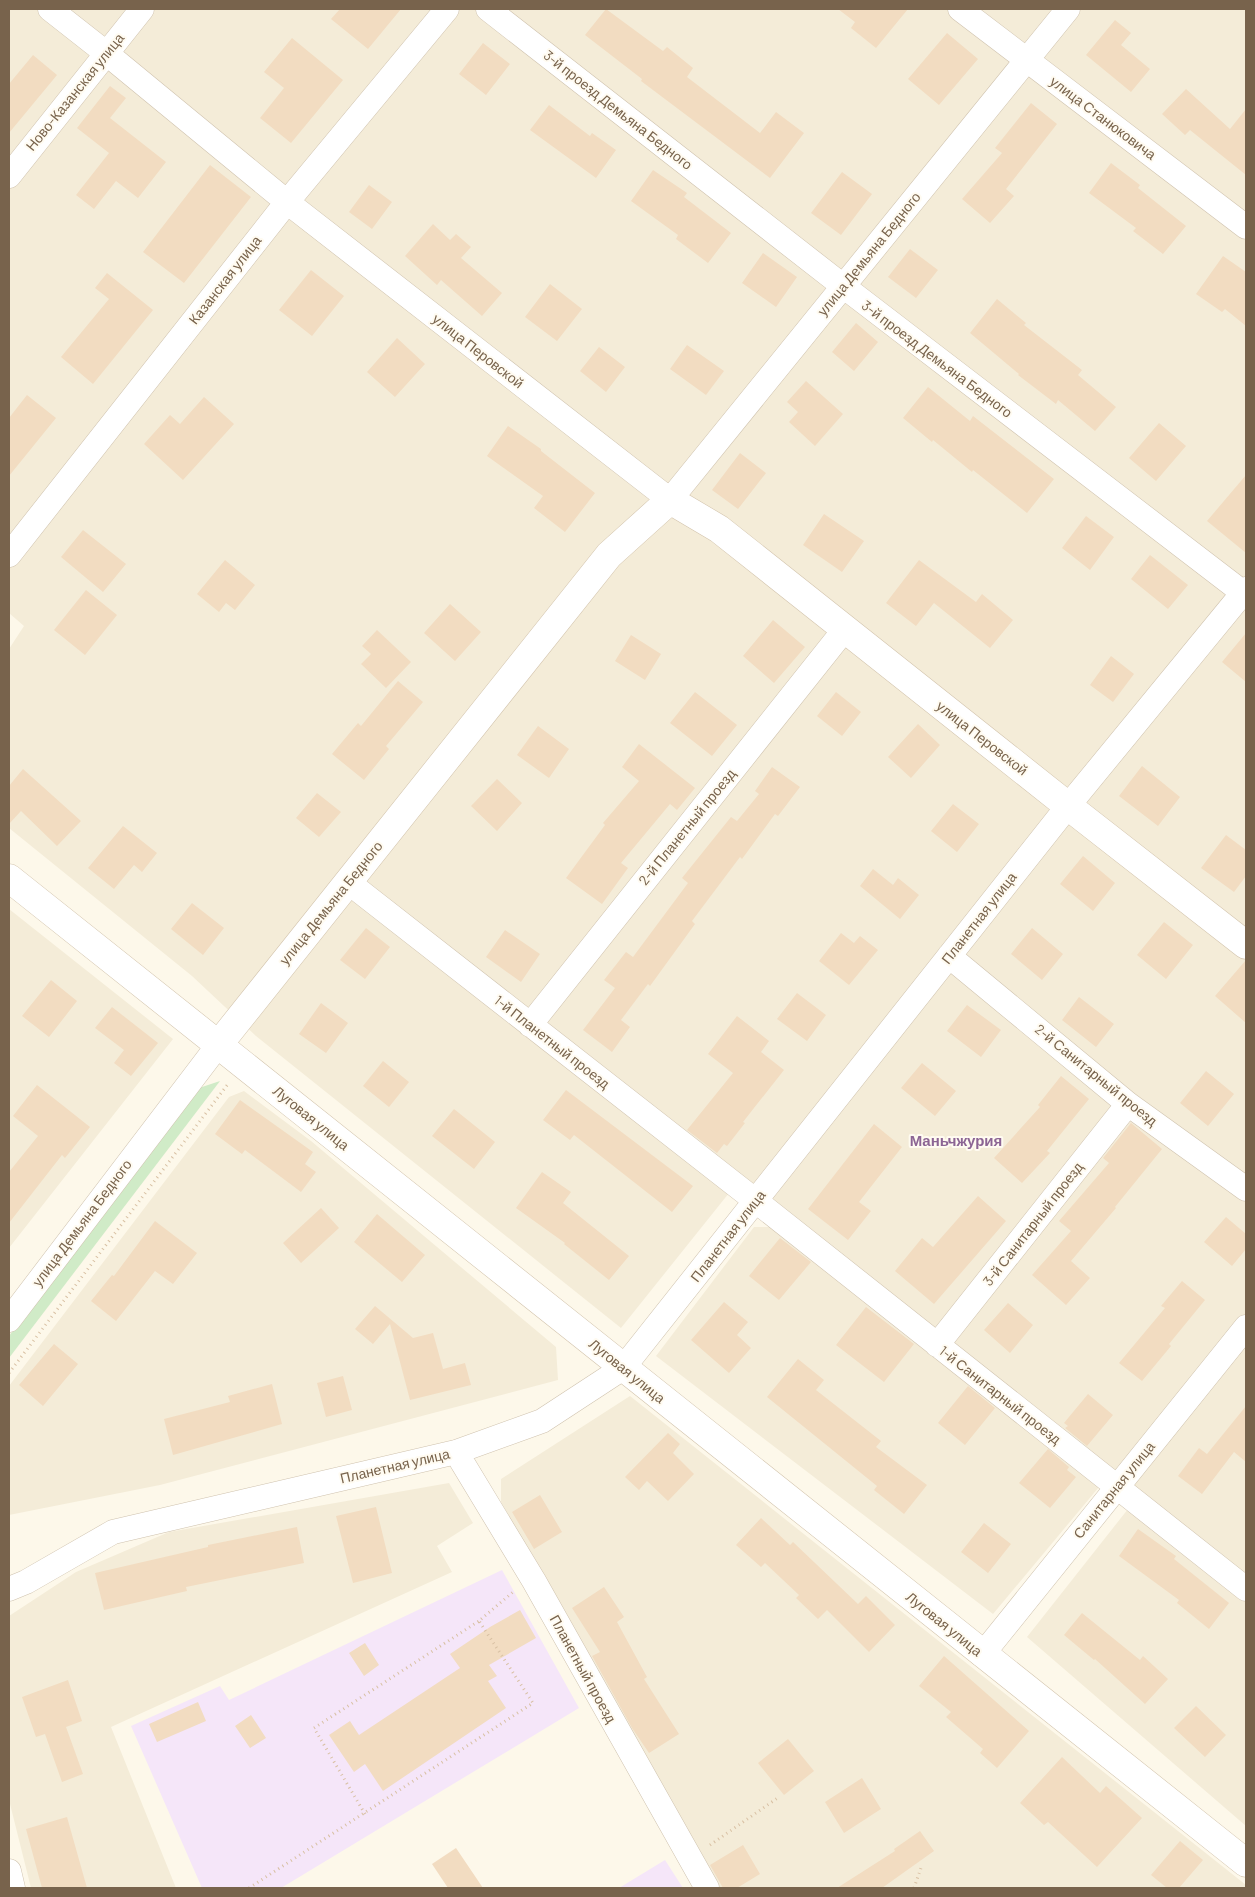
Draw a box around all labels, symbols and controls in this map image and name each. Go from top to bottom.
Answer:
street label: Ново-Казанская улица [22,29,127,154]
street label: 3-й проезд Демьяна Бедного [541,46,696,173]
street label: улица Станюковича [1047,72,1160,163]
street label: улица Демьяна Бедного [813,188,924,319]
street label: Казанская улица [185,232,265,327]
street label: 3-й проезд Демьяна Бедного [859,296,1016,421]
street label: улица Перовской [429,310,527,391]
street label: улица Перовской [933,697,1031,778]
street label: 2-й Планетный проезд [635,765,739,888]
street label: улица Демьяна Бедного [275,837,386,968]
street label: Планетная улица [937,868,1020,967]
street label: 1-й Планетный проезд [491,991,613,1092]
street label: 2-й Санитарный проезд [1032,1020,1161,1129]
street label: Луговая улица [270,1082,353,1154]
district label: Маньчжурия [910,1131,1002,1149]
street label: улица Демьяна Бедного [28,1156,135,1289]
street label: 3-й Санитарный проезд [979,1159,1086,1289]
street label: Планетная улица [686,1186,769,1285]
street label: Луговая улица [586,1335,669,1407]
street label: 1-й Санитарный проезд [936,1342,1065,1447]
street label: Санитарная улица [1069,1438,1158,1542]
street label: Планетная улица [338,1445,452,1486]
street label: Луговая улица [903,1588,986,1660]
street label: Планетный проезд [547,1612,620,1726]

